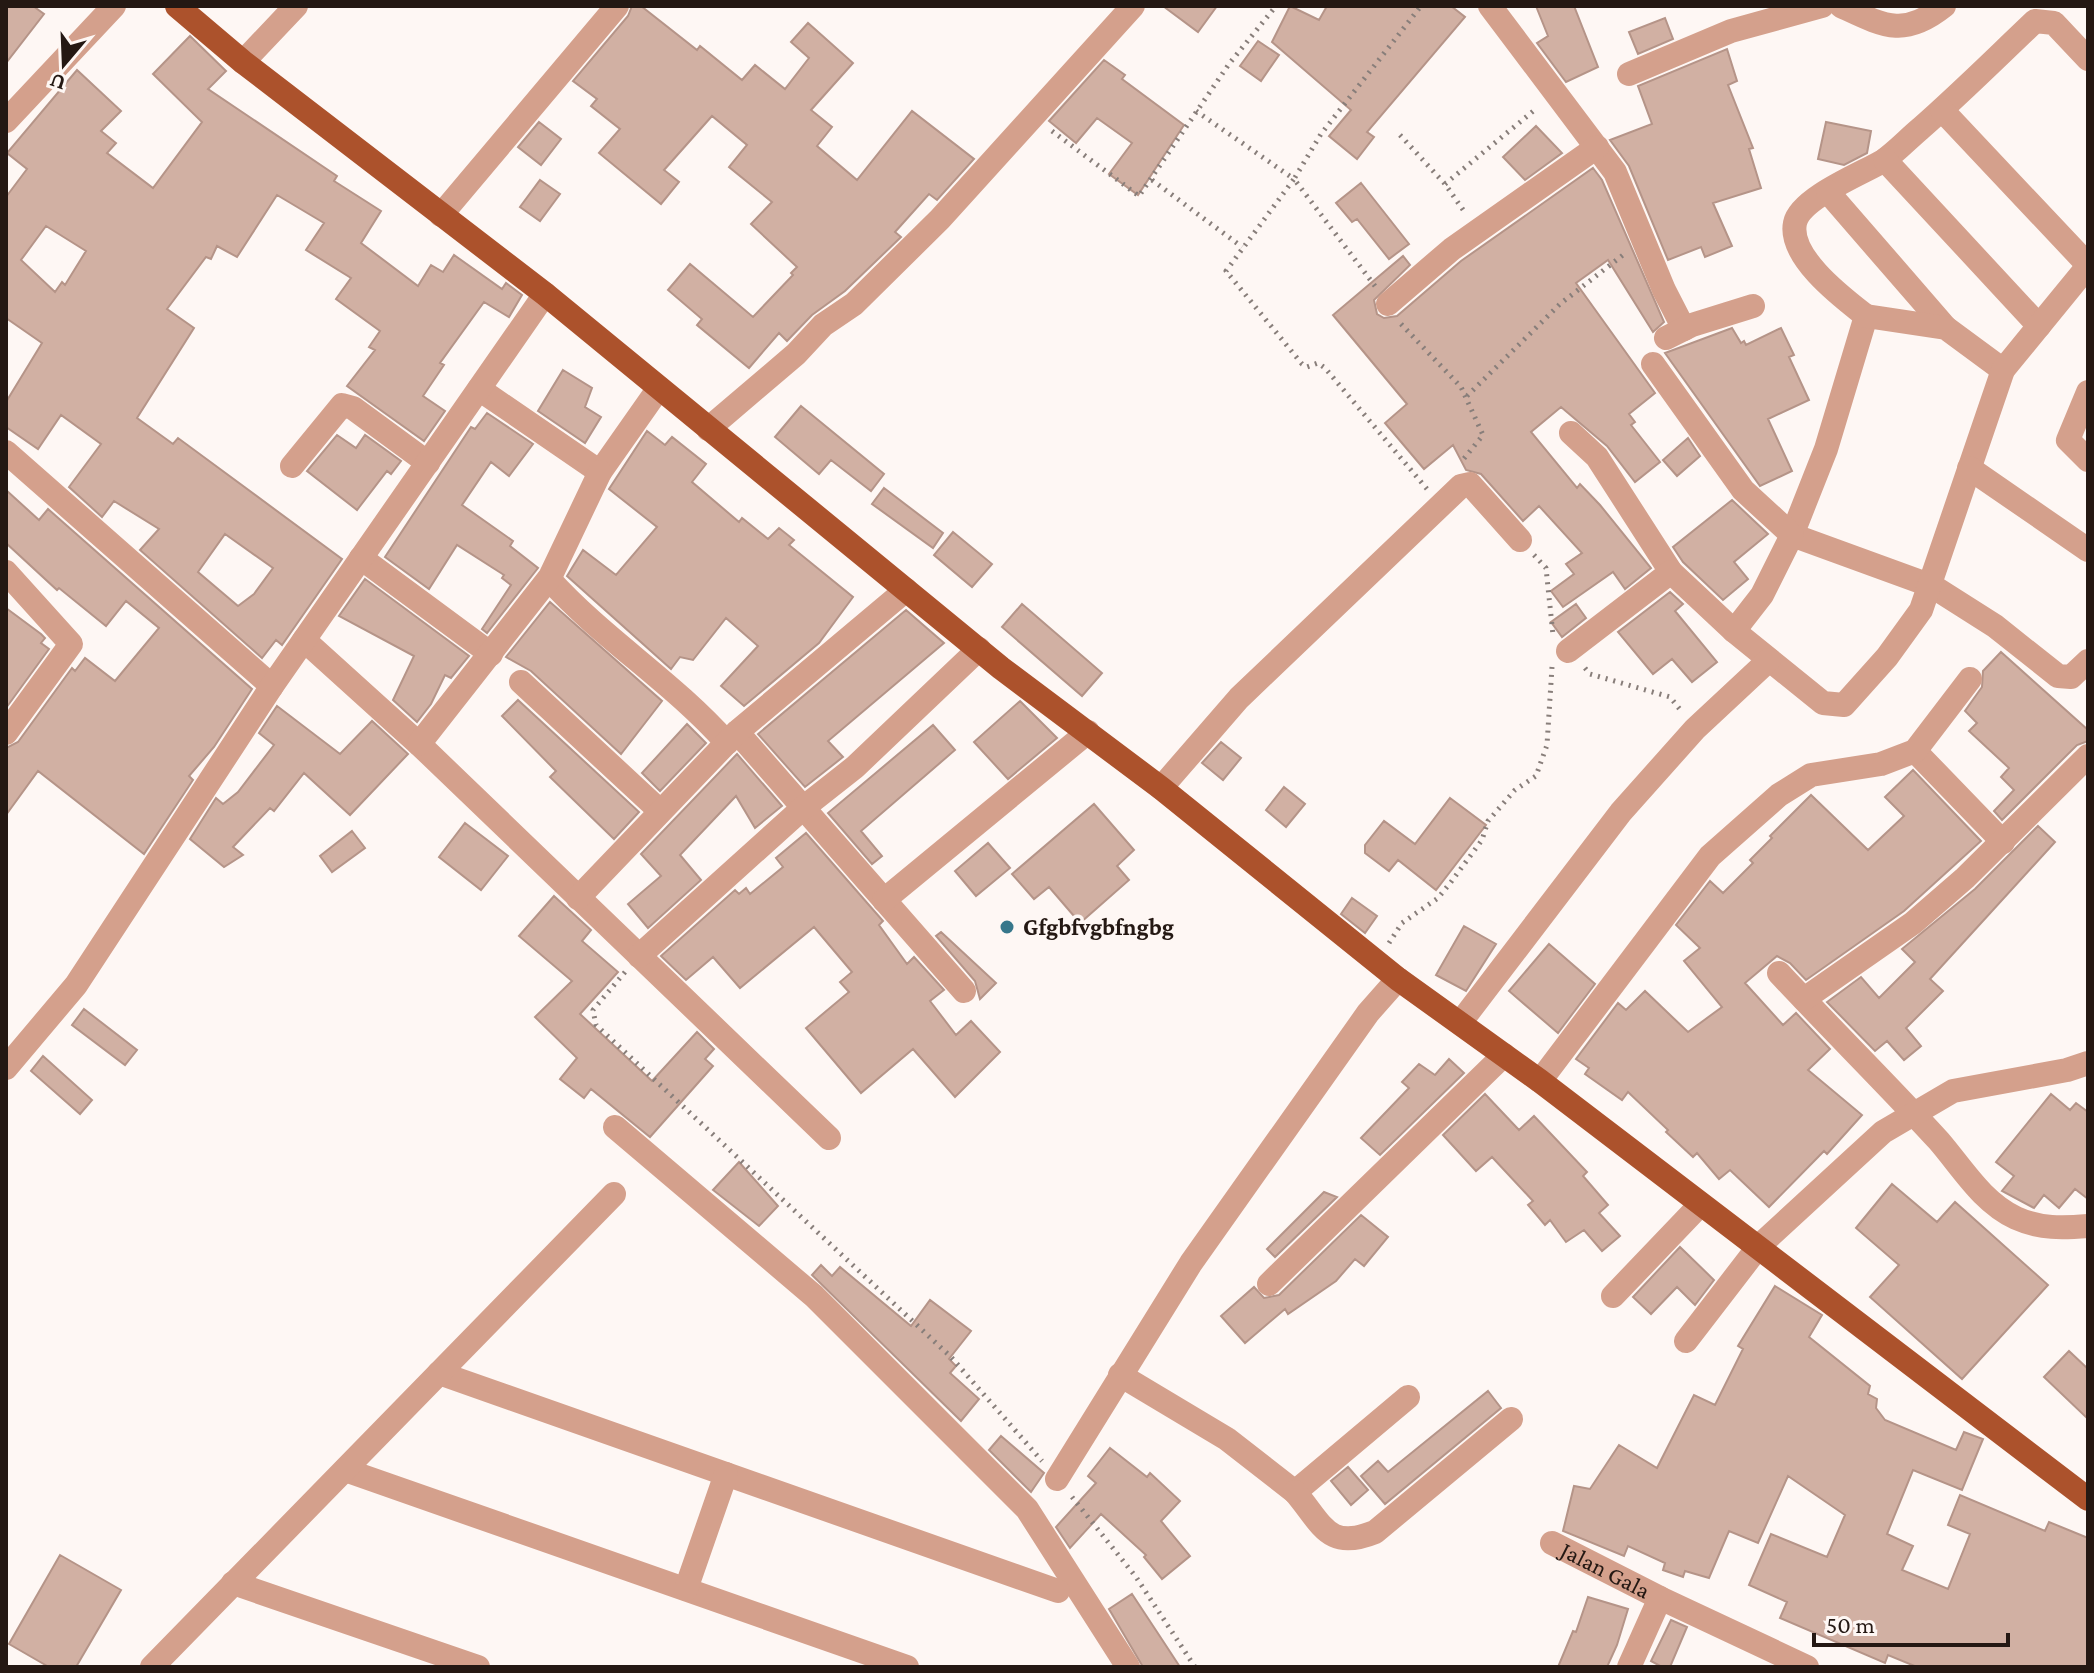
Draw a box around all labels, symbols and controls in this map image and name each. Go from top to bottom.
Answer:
north arrow [24,24,104,104]
text: U [46,68,69,97]
place label: Gfgbfvgbfngbg [1023,913,1174,940]
marker: Gfgbfvgbfngbg [998,918,1016,936]
street label: Jalan Gala [1555,1535,1655,1604]
scale bar [1814,1597,2008,1647]
text: 50 m [1826,1611,1875,1638]

